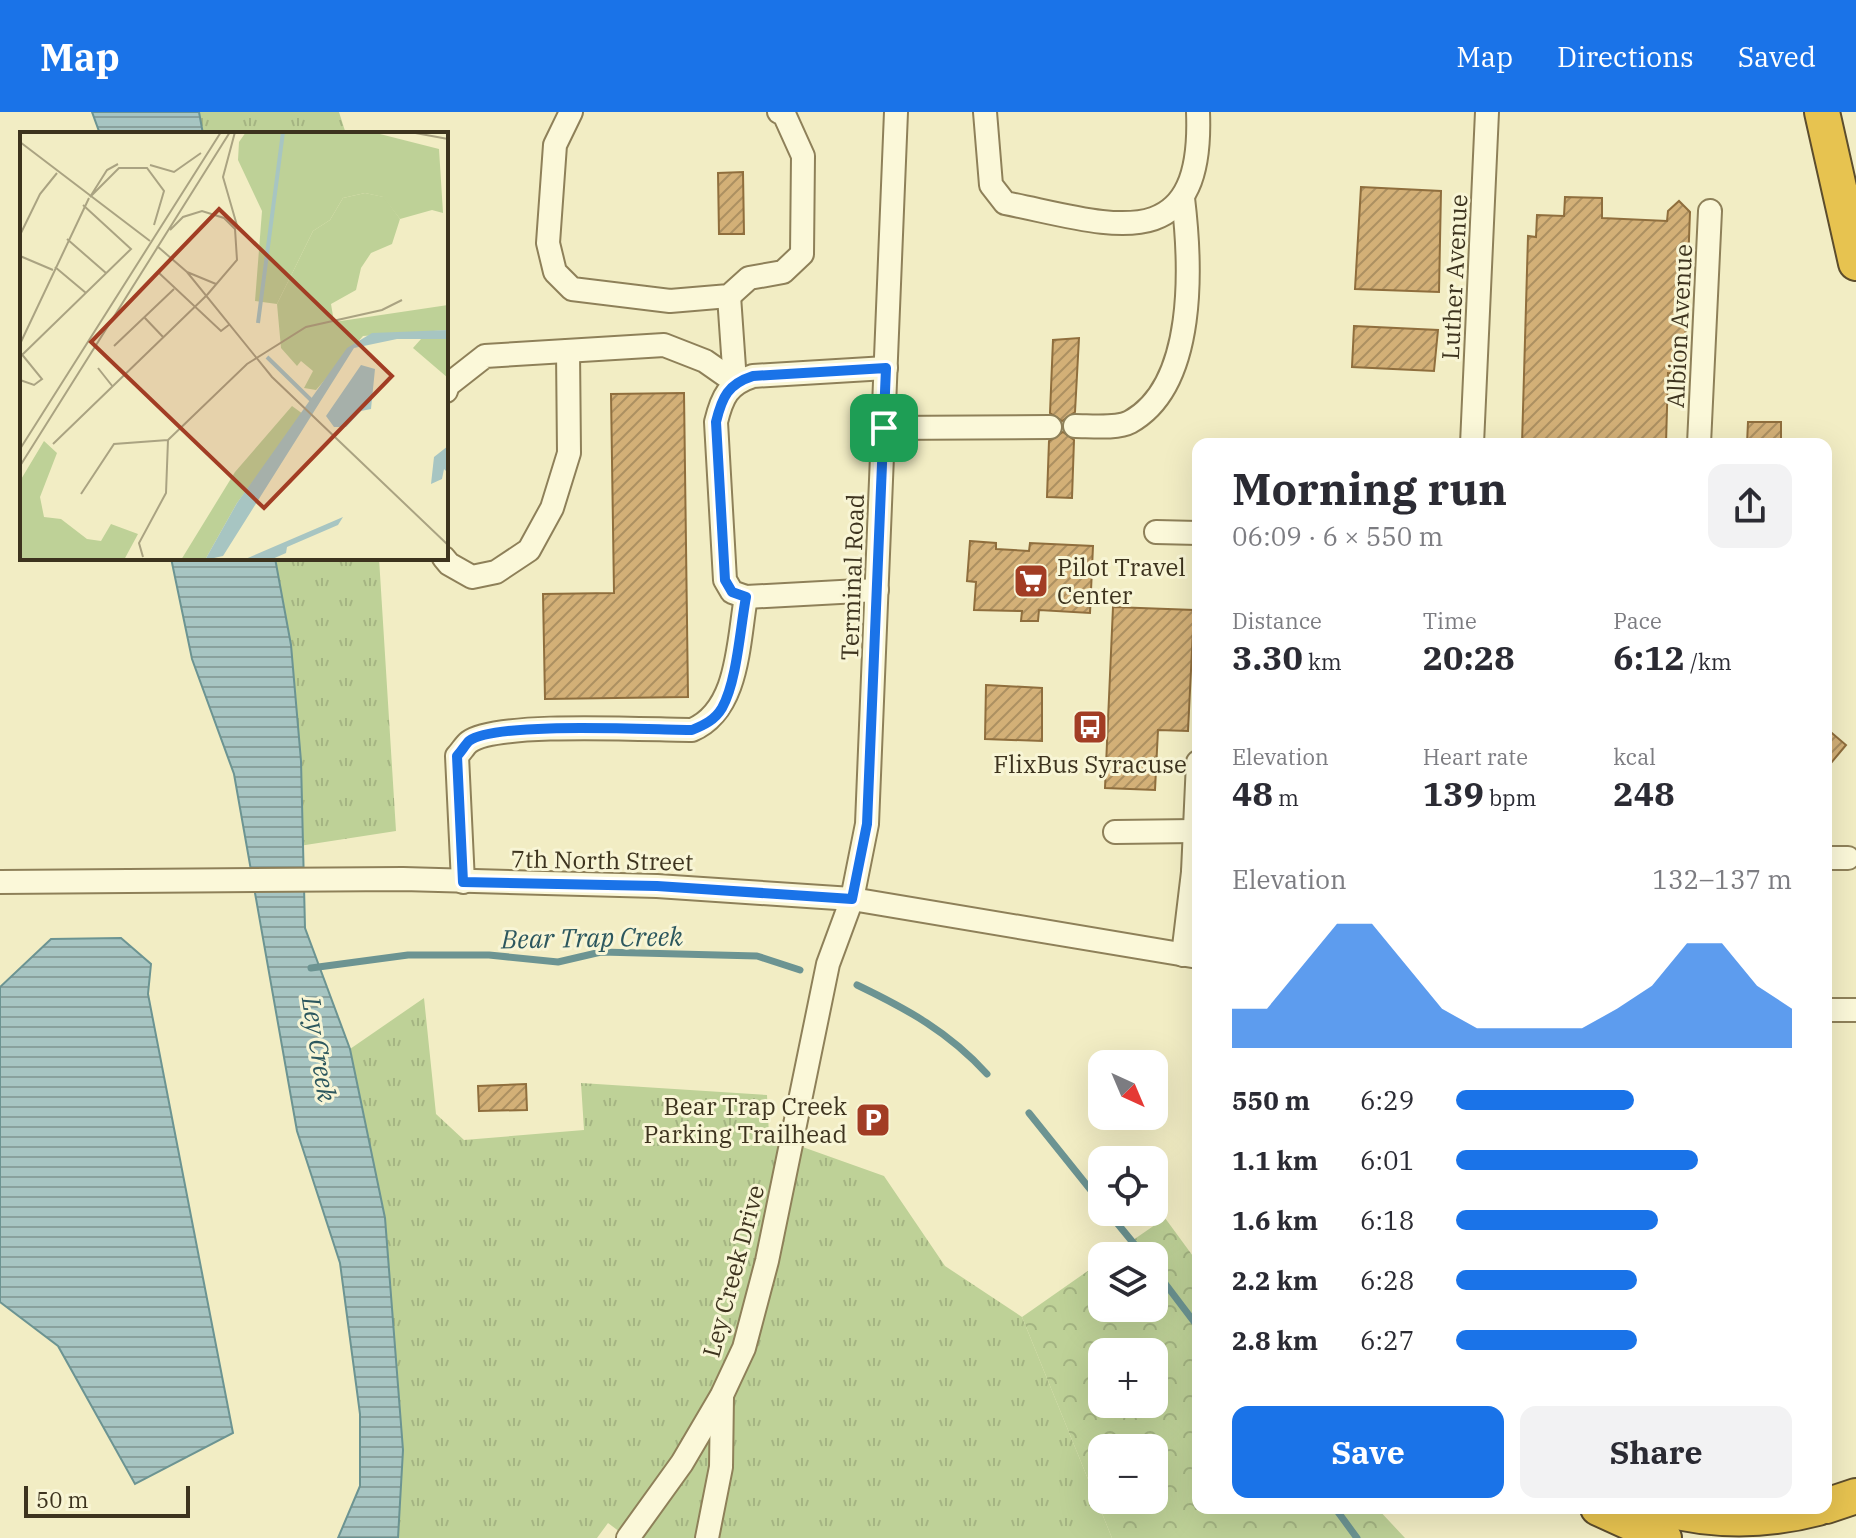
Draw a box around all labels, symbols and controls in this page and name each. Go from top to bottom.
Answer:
text: Map [40,32,120,81]
text: Map [1456,38,1513,75]
text: Directions [1557,38,1694,75]
text: Saved [1738,38,1816,75]
inset map [20,132,448,560]
street label: Luther Avenue [1434,193,1474,361]
street label: Albion Avenue [1659,243,1699,409]
pin [850,394,918,462]
icon: arrive [862,406,906,450]
text: Morning run [1232,460,1507,517]
button: share [1708,464,1792,548]
street label: Terminal Road [833,493,871,661]
text: 06:09 · 6 × 550 m [1232,519,1443,553]
place label: Pilot Travel Center [1057,551,1186,611]
supermarket icon: Pilot Travel Center [1012,562,1050,600]
text: Distance [1232,606,1322,635]
text: Time [1423,606,1477,635]
text: Pace [1613,606,1662,635]
text: 3.30 [1232,635,1303,679]
text: 20:28 [1423,635,1515,679]
text: 6:12 [1613,635,1685,679]
text: km [1303,647,1342,676]
text: /km [1685,647,1732,676]
bus stop icon: FlixBus Syracuse [1071,708,1109,746]
text: Elevation [1232,742,1329,771]
text: Heart rate [1423,742,1528,771]
text: kcal [1613,742,1656,771]
place label: FlixBus Syracuse [993,748,1187,780]
text: 48 [1232,771,1273,815]
text: 139 [1423,771,1484,815]
text: 248 [1613,771,1675,815]
text: m [1273,783,1299,812]
text: bpm [1484,783,1537,812]
street label: 7th North Street [510,842,694,878]
text: Elevation [1232,862,1347,896]
text: 132–137 m [1652,862,1792,896]
water label: Bear Trap Creek [500,918,683,956]
water label: Ley Creek [295,993,345,1104]
north arrow [1088,1050,1168,1130]
map controls [1088,1050,1168,1514]
text: 550 m [1232,1083,1310,1117]
text: 6:29 [1360,1083,1414,1117]
place label: Bear Trap Creek Parking Trailhead [644,1090,847,1150]
parking icon: Bear Trap Creek Parking Trailhead [854,1101,892,1139]
text: 1.1 km [1232,1143,1318,1177]
text: 6:01 [1360,1143,1414,1177]
button: locate [1088,1146,1168,1226]
street label: Ley Creek Drive [695,1181,771,1361]
text: 1.6 km [1232,1203,1318,1237]
text: 6:18 [1360,1203,1414,1237]
button: layers [1088,1242,1168,1322]
text: 2.2 km [1232,1263,1318,1297]
text: 6:28 [1360,1263,1414,1297]
text: 2.8 km [1232,1323,1318,1357]
text: 6:27 [1360,1323,1414,1357]
button: + [1088,1338,1168,1418]
button: Save [1232,1406,1504,1498]
button: Share [1520,1406,1792,1498]
button: − [1088,1434,1168,1514]
scale bar [24,1482,190,1518]
text: 50 m [36,1485,88,1514]

